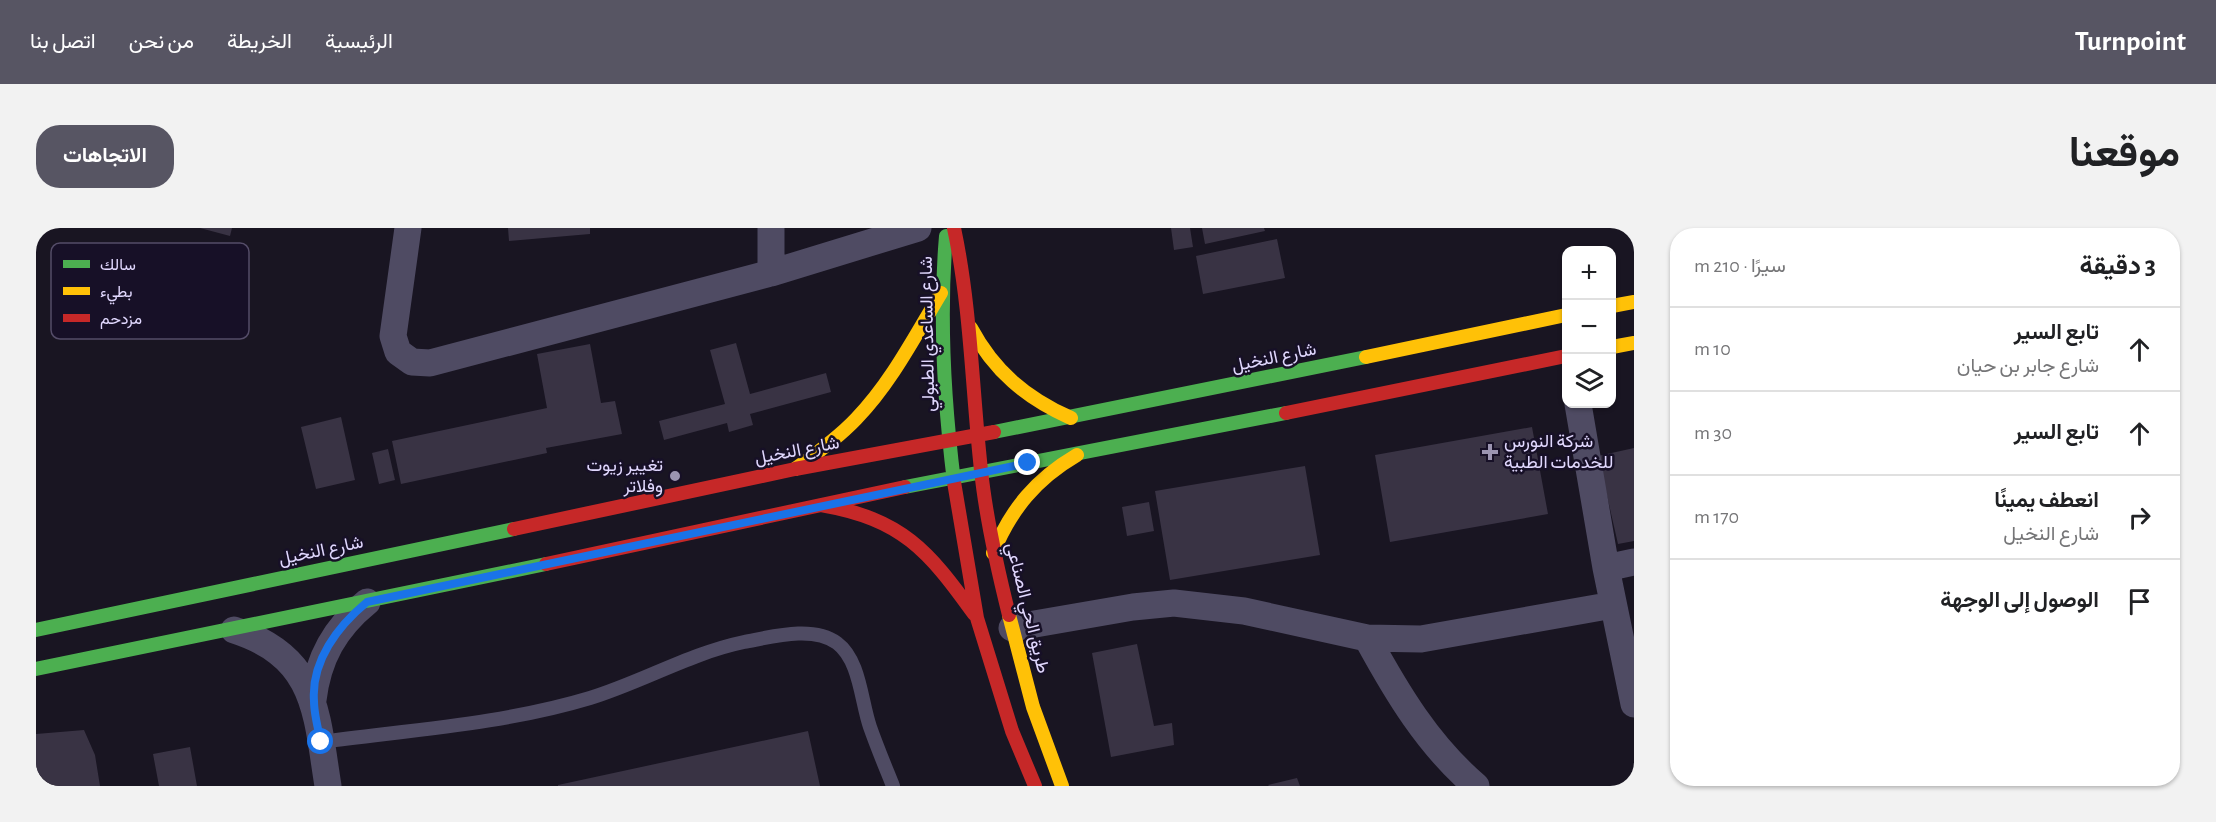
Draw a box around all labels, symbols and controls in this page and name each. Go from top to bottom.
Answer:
text: Turnpoint [2075,28,2186,56]
text: اتصل بنا [30,31,96,52]
text: من نحن [129,31,194,52]
text: الخريطة [227,31,292,52]
text: الرئيسية [325,31,393,52]
button: الاتجاهات [36,125,174,188]
text: موقعنا [2069,132,2180,174]
legend [51,243,249,339]
map controls [1562,246,1616,408]
button: + [1562,246,1616,300]
text: 3 دقيقة [2080,253,2156,279]
street label: شارع الساعدي الطبولي [918,256,943,412]
text: سيرًا · 210 m [1694,256,1786,276]
text: سالك [100,257,136,273]
text: بطيء [100,284,132,305]
button: − [1562,300,1616,354]
text: مزدحم [100,311,142,329]
text: تابع السير [2014,321,2099,343]
icon: ahead [2123,333,2156,366]
text: 10 m [1694,339,1731,359]
street label: شارع النخيل [1230,340,1318,378]
button: layers [1562,354,1616,408]
text: شارع جابر بن حيان [1957,356,2099,376]
icon: ahead [2123,417,2156,450]
text: تابع السير [2014,421,2099,443]
text: 30 m [1694,423,1732,443]
place label: شركة النورس للخدمات الطبية [1504,433,1613,472]
street label: شارع النخيل [753,434,841,470]
marker: شركة النورس للخدمات الطبية [1481,443,1499,461]
route end [1014,449,1040,475]
place label: تغيير زيوت وفلاتر [586,457,663,497]
marker: تغيير زيوت وفلاتر [668,469,682,483]
text: انعطف يمينًا [1994,489,2099,511]
icon: right [2123,501,2156,534]
text: 170 m [1694,507,1739,527]
text: شارع النخيل [2003,524,2099,544]
street label: شارع النخيل [277,533,365,571]
street label: طريق الحي الصناعي [997,541,1052,676]
icon: arrive [2123,585,2156,618]
text: الوصول إلى الوجهة [1940,589,2099,611]
route start [307,728,333,754]

